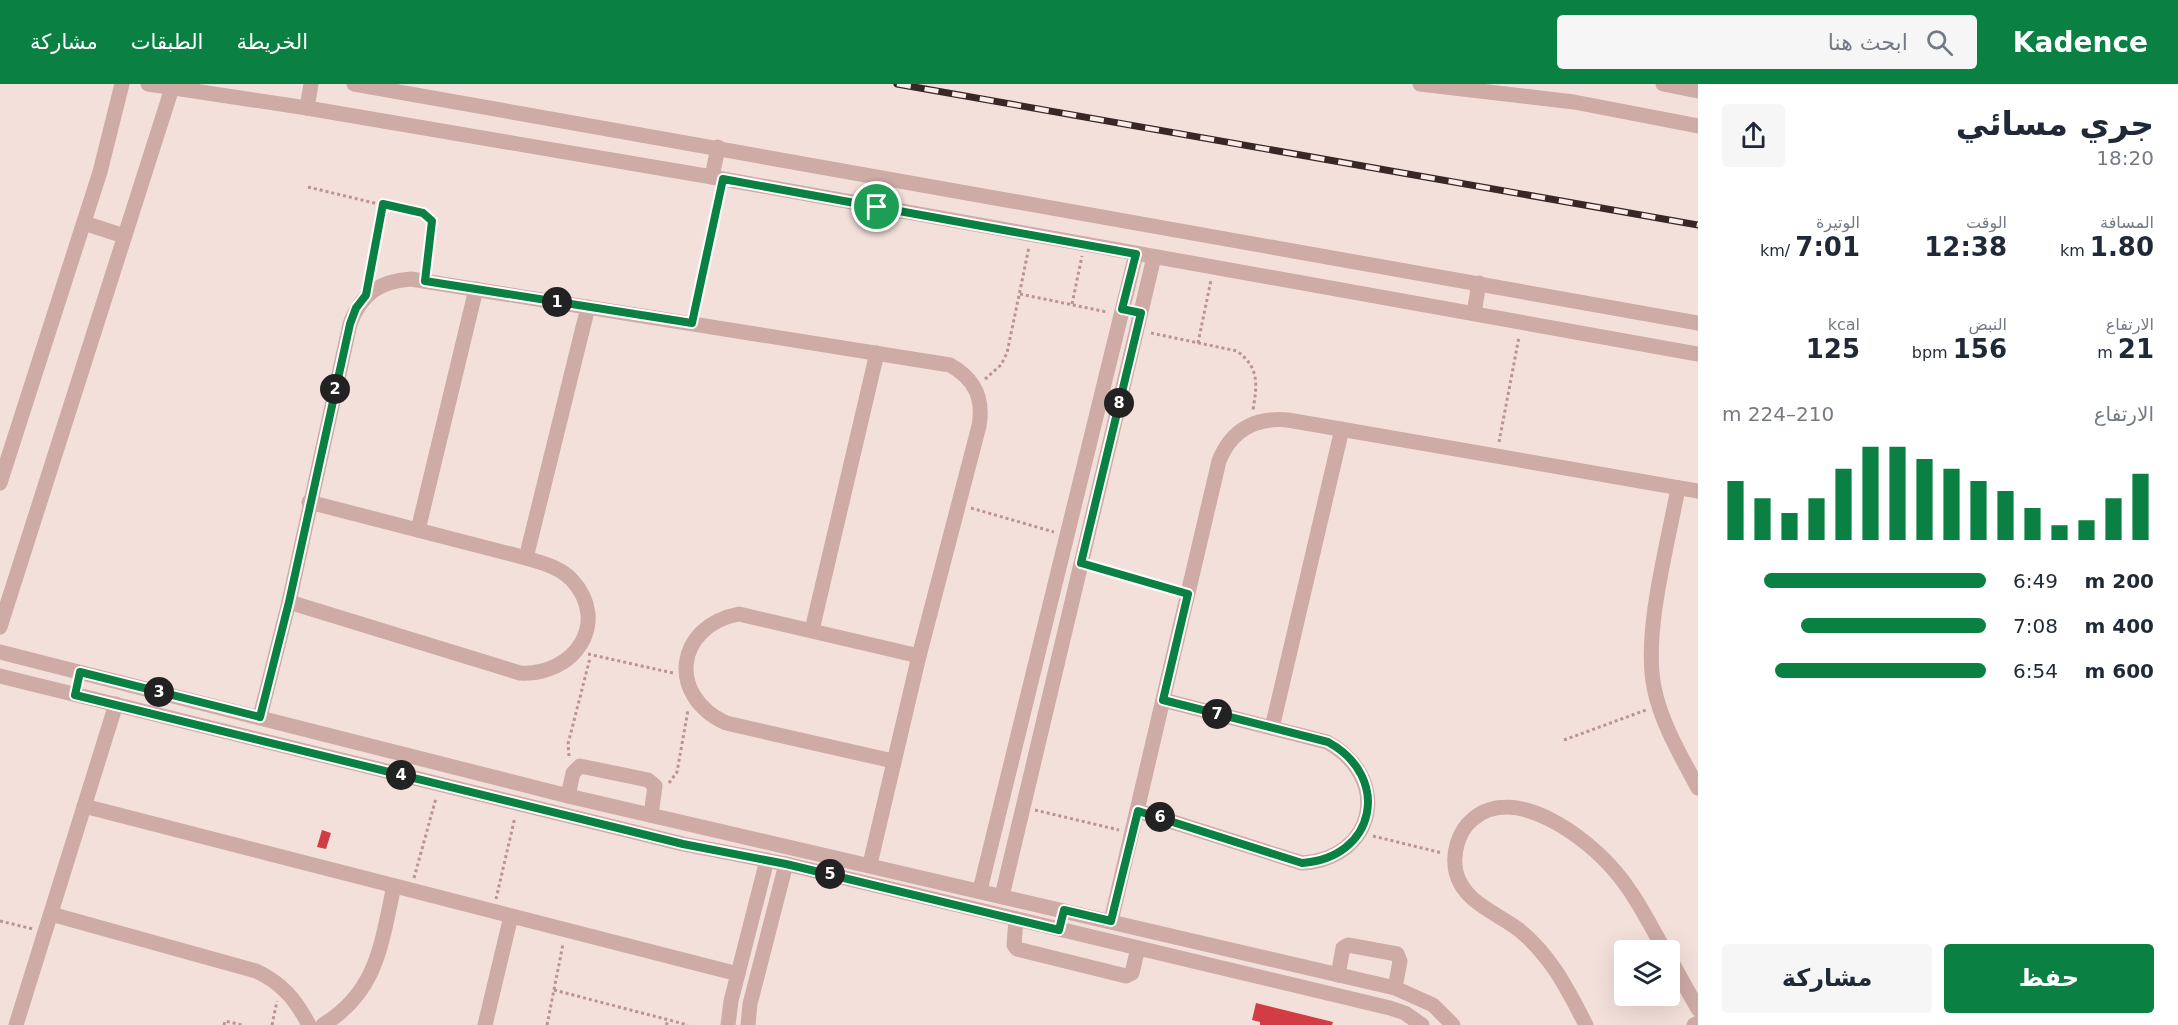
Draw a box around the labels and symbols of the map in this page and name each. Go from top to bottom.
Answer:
pin [851,181,902,232]
pin: 1 [542,287,572,317]
pin: 2 [320,374,350,404]
pin: 8 [1104,388,1134,418]
pin: 3 [144,677,174,707]
pin: 7 [1202,699,1232,729]
pin: 4 [386,760,416,790]
pin: 6 [1145,802,1175,832]
pin: 5 [815,859,845,889]

